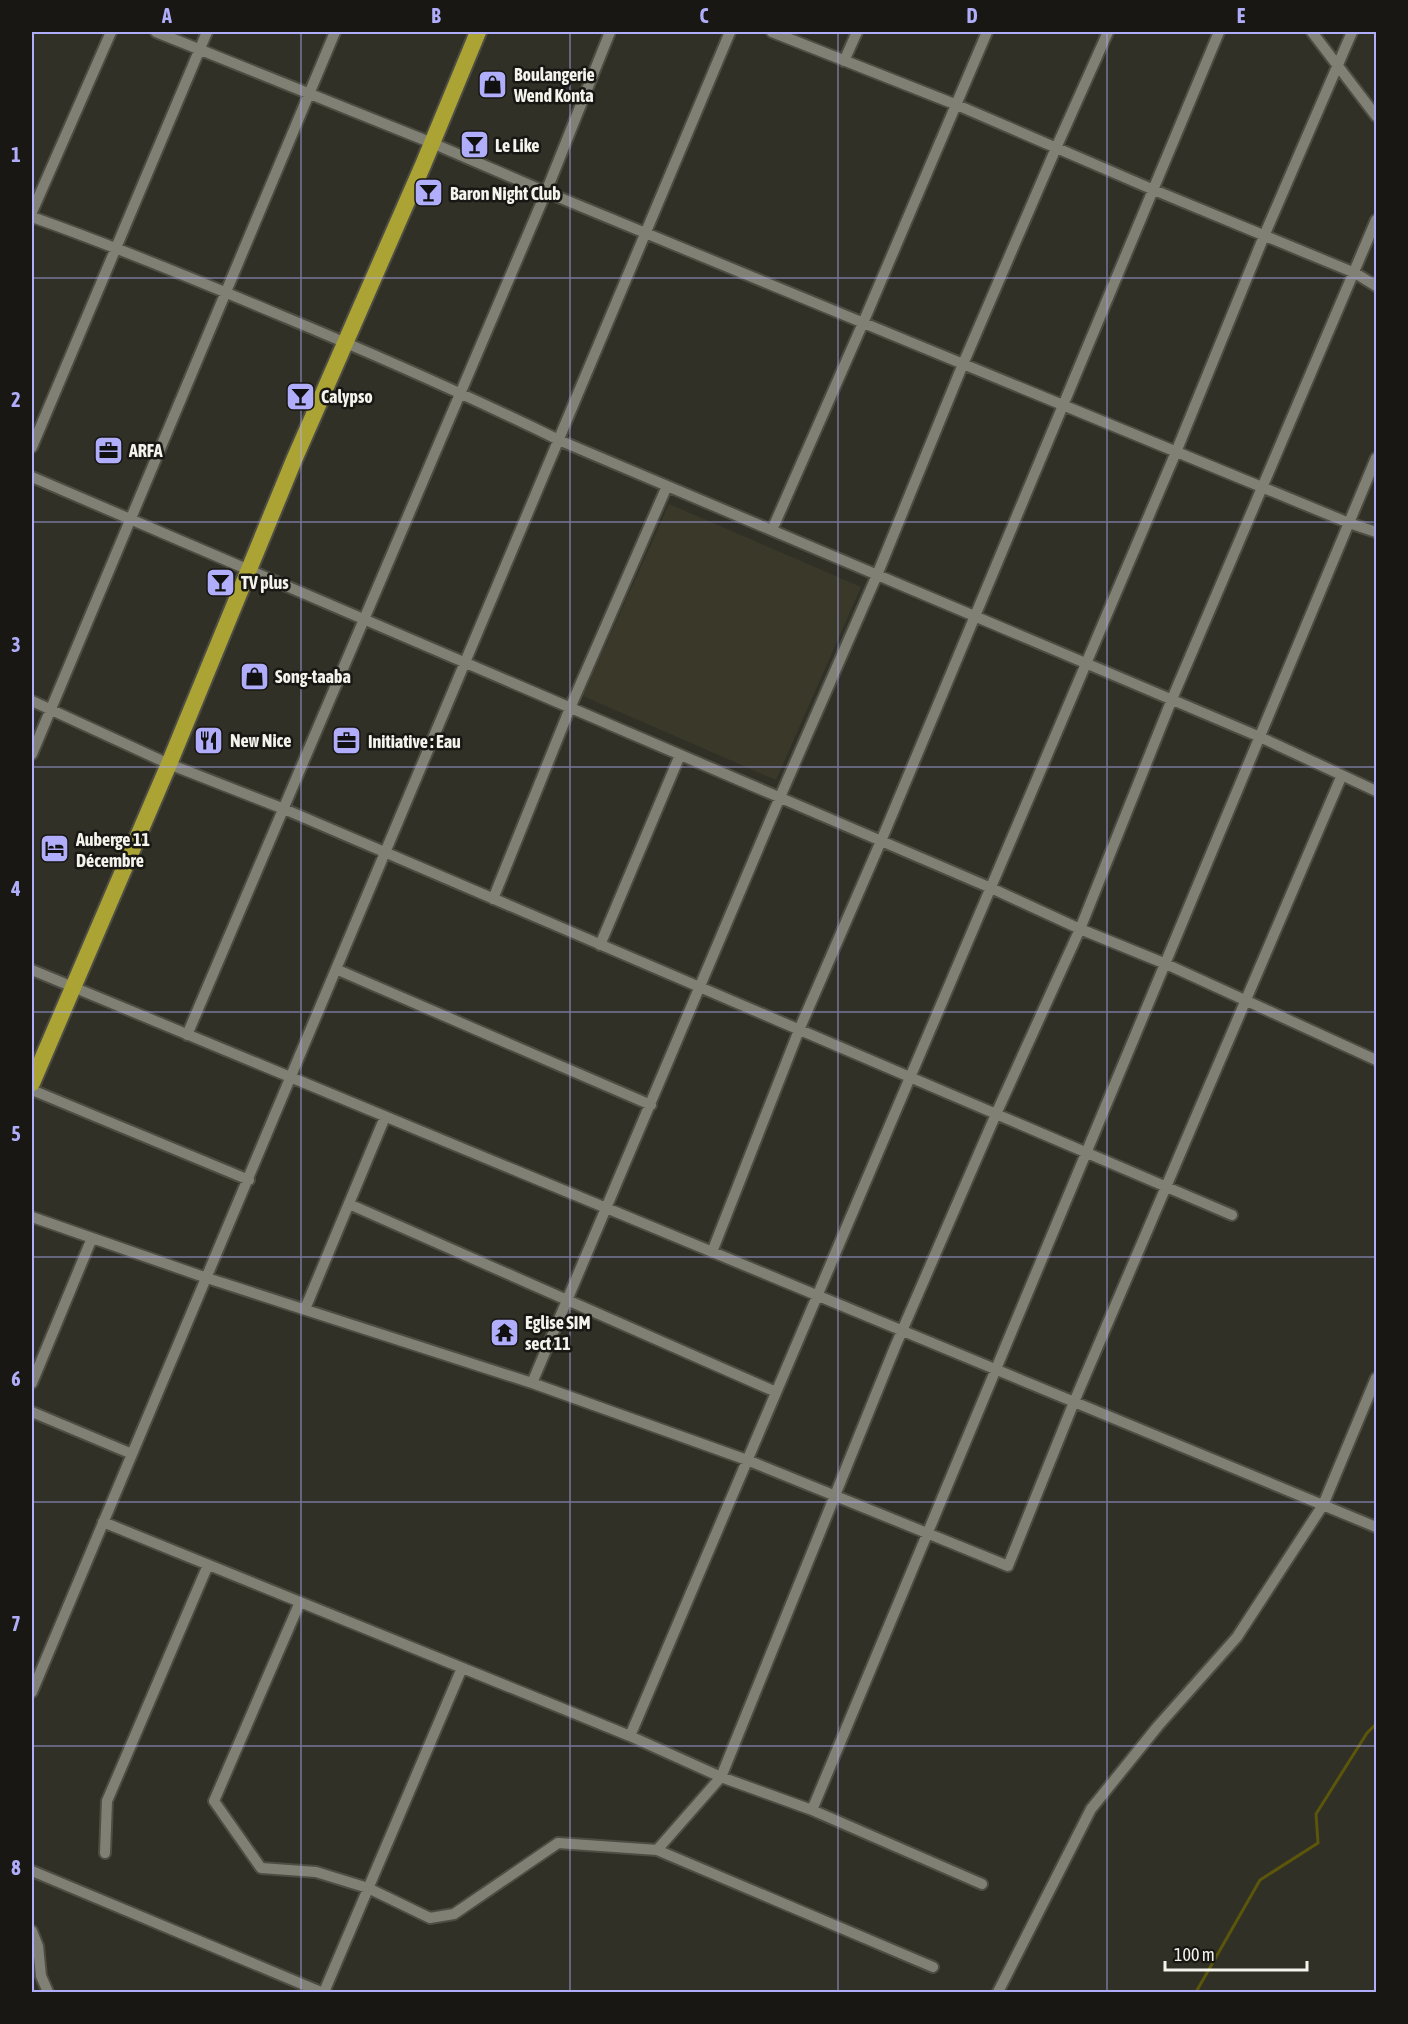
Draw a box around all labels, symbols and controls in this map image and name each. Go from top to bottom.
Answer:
text: A [161,4,172,27]
text: B [431,4,441,27]
text: C [700,4,709,27]
text: D [966,4,978,27]
text: E [1237,4,1246,27]
place label: Boulangerie Wend Konta [513,64,595,106]
shop icon: Boulangerie Wend Konta [477,68,509,100]
bar icon: Le Like [458,129,490,161]
place label: Le Like [495,135,539,156]
text: 1 [11,143,21,166]
bar icon: Baron Night Club [413,177,445,209]
place label: Baron Night Club [450,183,561,204]
bar icon: Calypso [284,380,316,412]
place label: Calypso [321,386,373,407]
text: 2 [11,388,21,411]
office icon: ARFA [92,434,124,466]
place label: ARFA [128,440,163,461]
bar icon: TV plus [204,566,236,598]
place label: TV plus [241,572,289,593]
text: 3 [11,633,21,656]
shop icon: Song-taaba [238,660,270,692]
place label: Song-taaba [275,666,351,687]
restaurant icon: New Nice [193,724,225,756]
office icon: Initiative : Eau [331,725,363,757]
place label: New Nice [230,730,291,751]
place label: Initiative : Eau [368,731,461,752]
place label: Auberge 11 Décembre [75,829,150,871]
hotel icon: Auberge 11 Décembre [39,833,71,865]
text: 4 [10,877,21,900]
text: 5 [11,1122,21,1145]
place label: Eglise SIM sect 11 [525,1312,591,1354]
temple icon: Eglise SIM sect 11 [488,1316,520,1348]
text: 6 [11,1367,21,1390]
text: 7 [11,1612,21,1635]
text: 8 [11,1856,21,1879]
scale bar [1165,1934,1308,1972]
text: 100 m [1174,1944,1215,1965]

